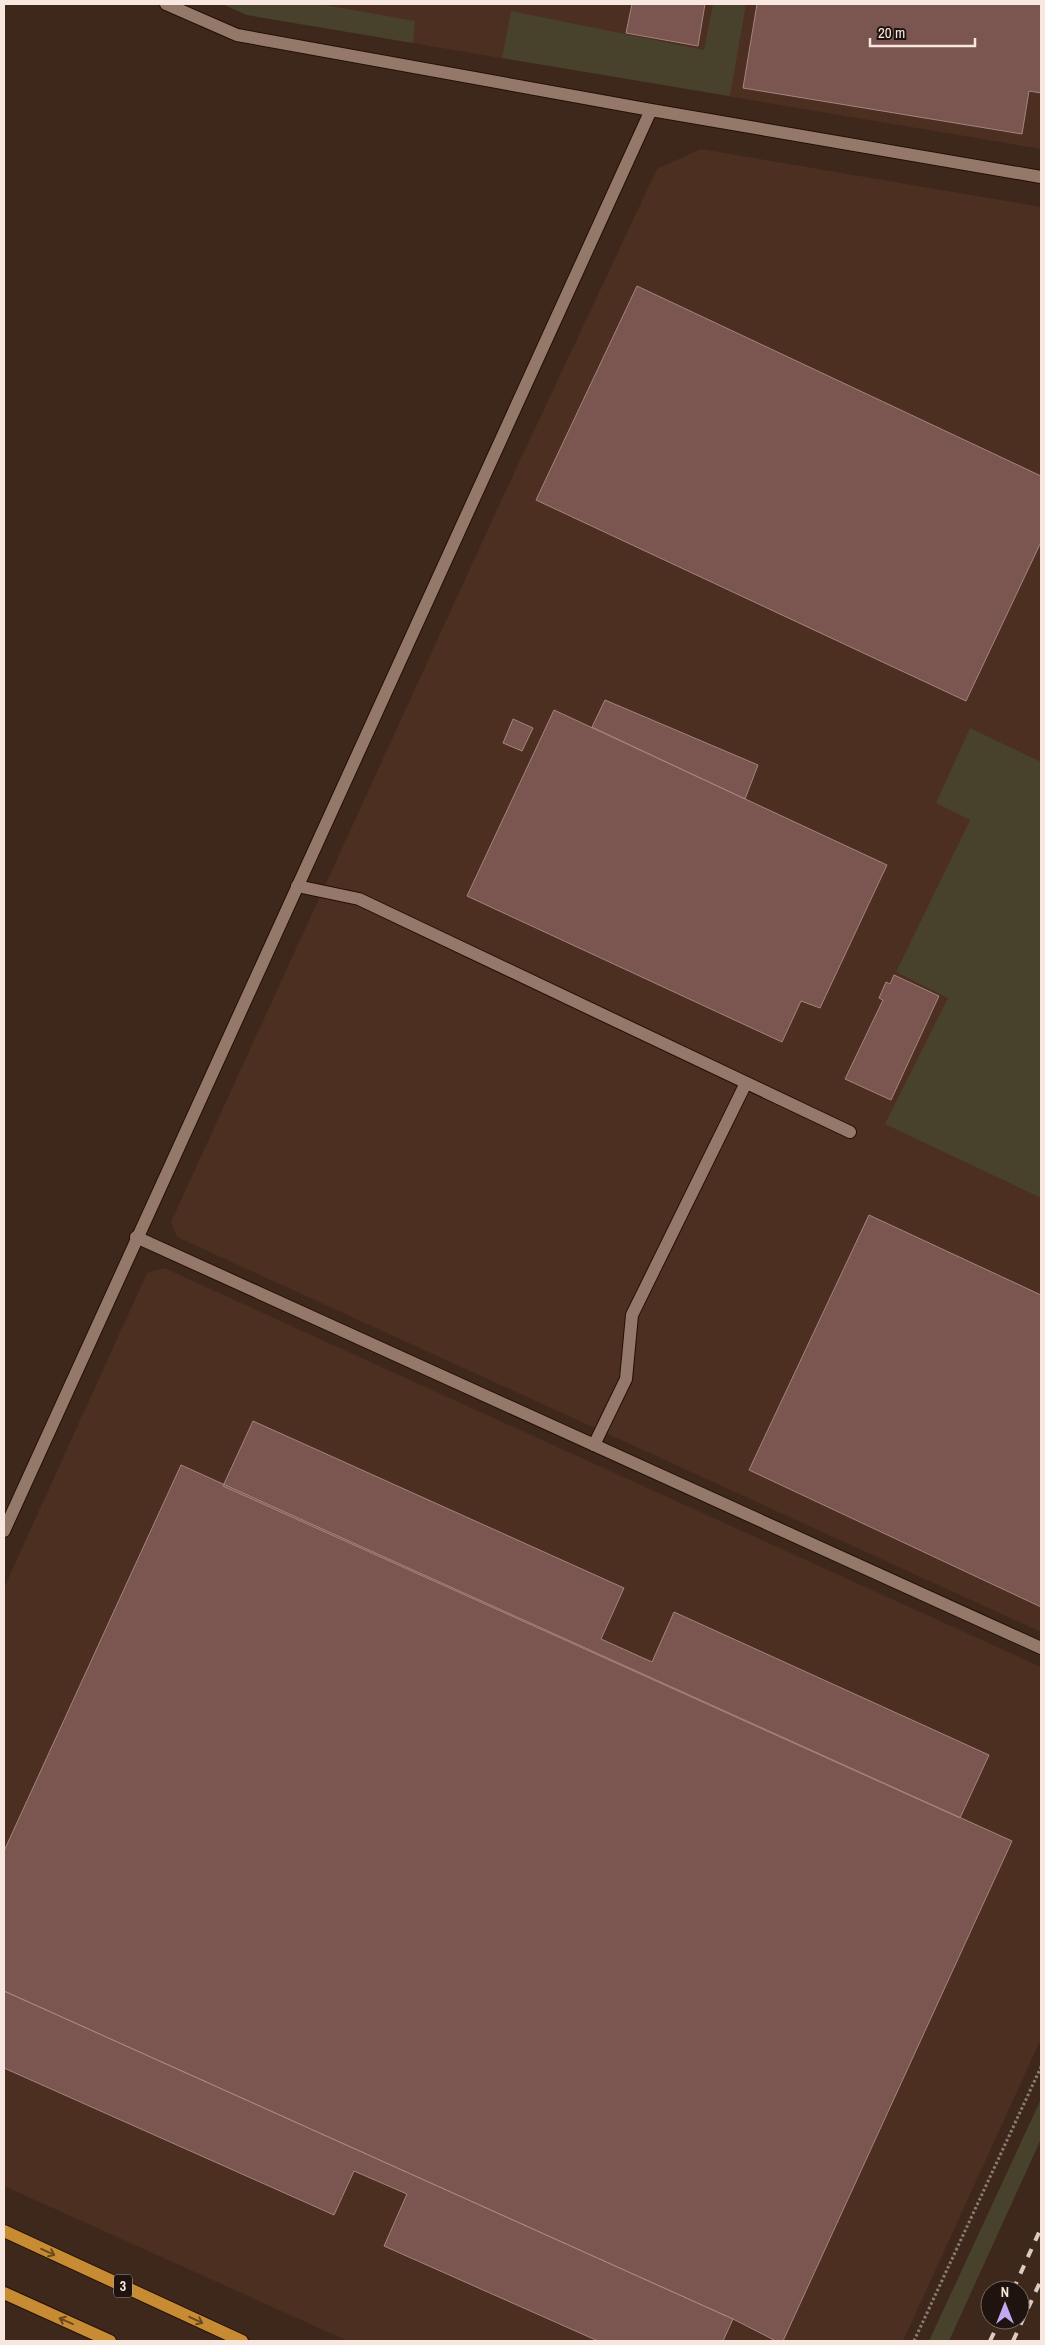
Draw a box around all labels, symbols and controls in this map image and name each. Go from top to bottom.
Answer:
scale bar [870,15,975,47]
text: 20 m [878,22,905,43]
one-way arrow [40,2247,55,2257]
road number: 3 [114,2274,132,2298]
north arrow [980,2280,1030,2330]
text: N [1001,2283,1009,2301]
one-way arrow [188,2315,203,2325]
one-way arrow [59,2316,74,2326]

